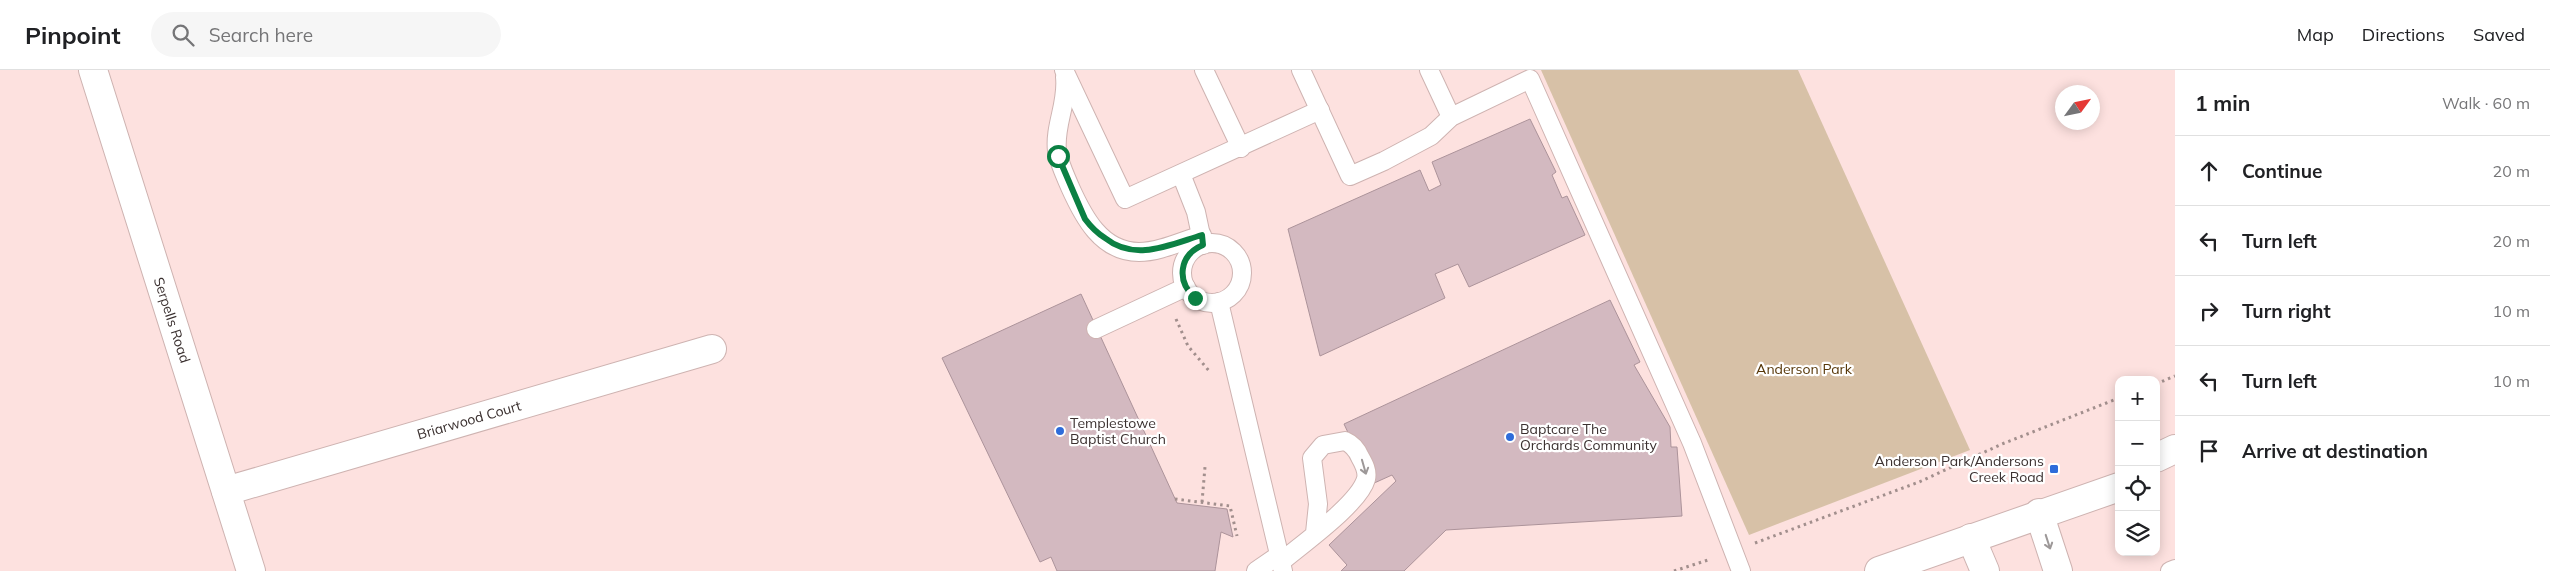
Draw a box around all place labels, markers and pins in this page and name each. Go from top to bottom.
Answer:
place label: Templestowe Baptist Church [1070,414,1166,448]
place label: Baptcare The Orchards Community [1520,420,1658,454]
marker: Templestowe Baptist Church [1054,425,1066,437]
marker: Baptcare The Orchards Community [1504,431,1516,443]
place label: Anderson Park/Andersons Creek Road [1875,452,2044,486]
marker: Anderson Park/Andersons Creek Road [2048,463,2060,475]

